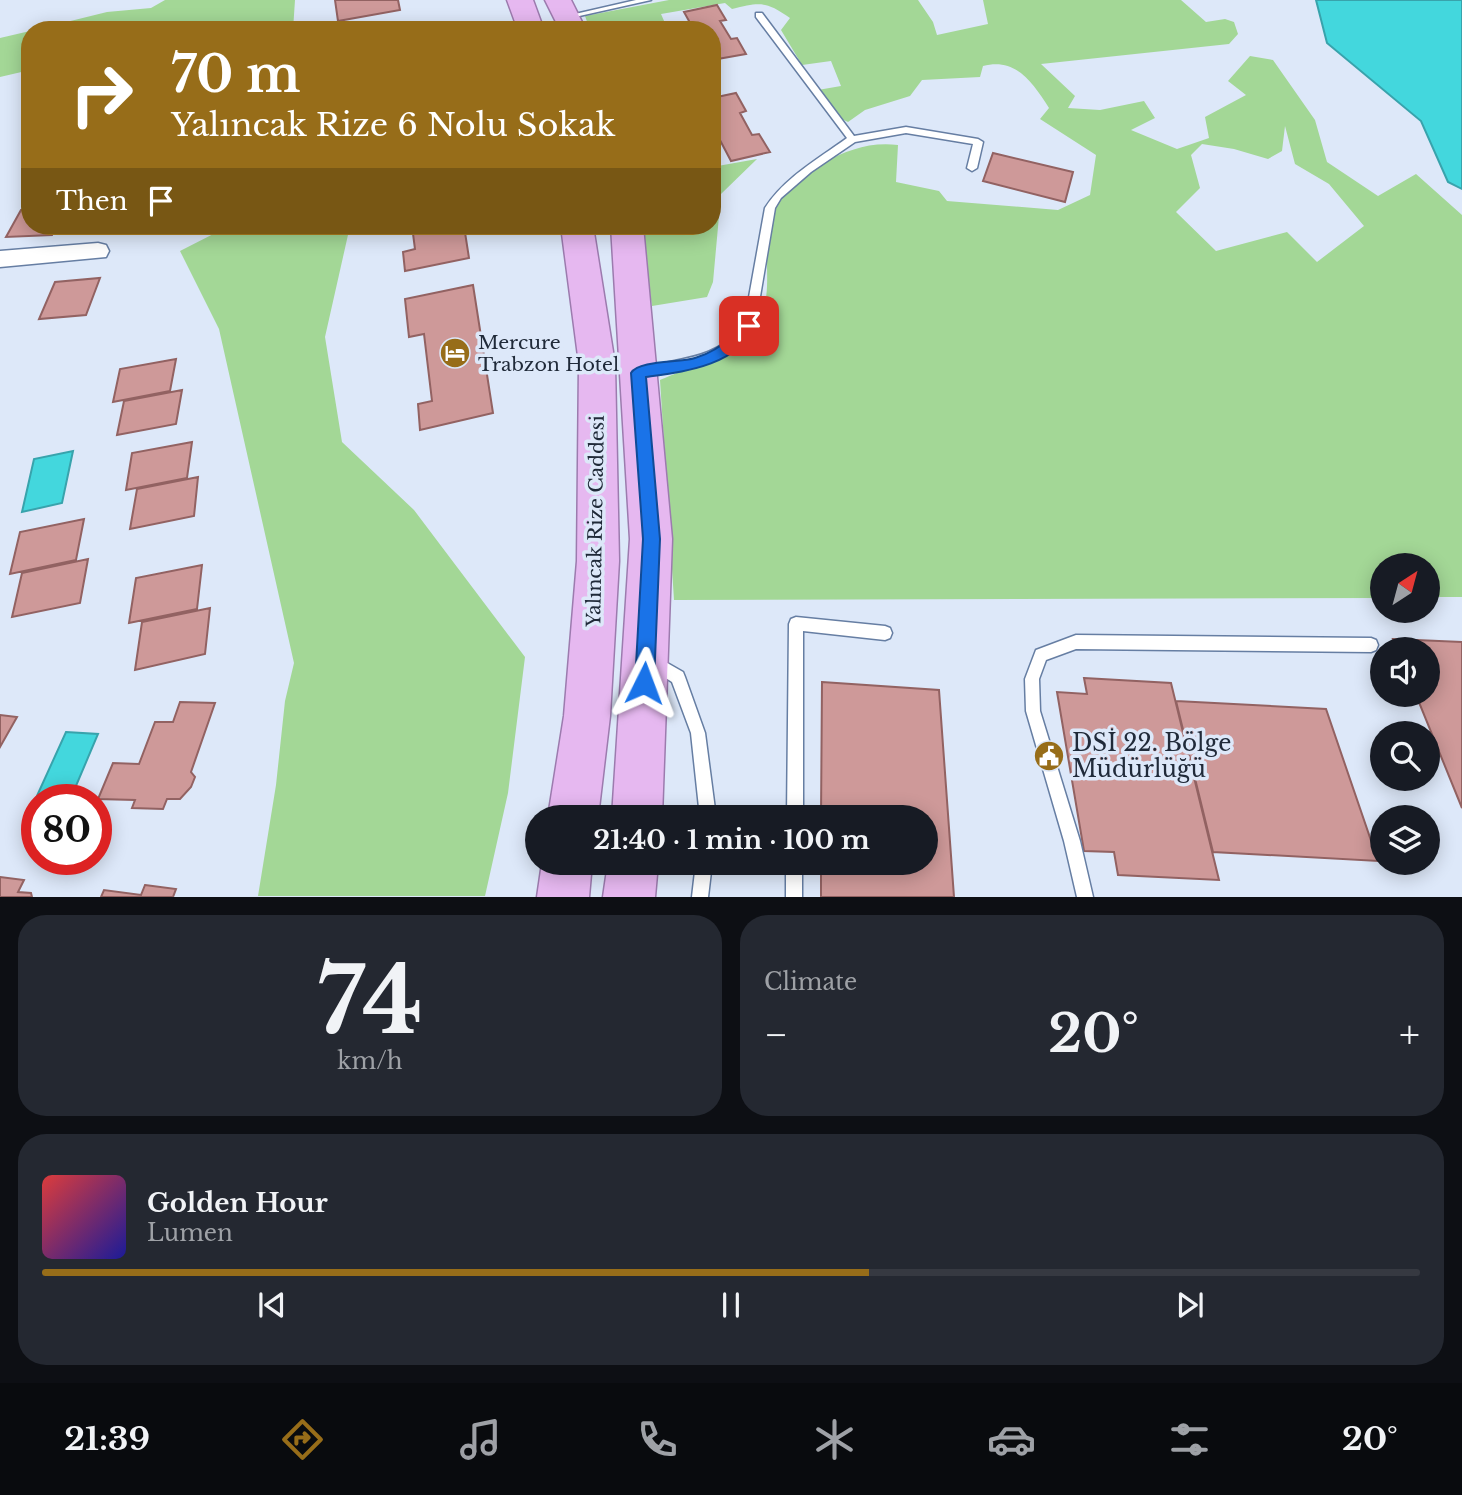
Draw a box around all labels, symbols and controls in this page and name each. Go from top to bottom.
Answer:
text: 70 m [171,44,301,105]
icon: right [56,49,147,140]
text: Yalıncak Rize 6 Nolu Sokak [171,105,616,145]
icon: arrive [142,182,180,220]
text: Then [56,185,128,217]
pin [719,296,779,356]
icon: arrive [730,307,768,345]
place label: Mercure Trabzon Hotel [478,331,619,376]
hotel icon: Mercure Trabzon Hotel [438,336,472,370]
street label: Yalıncak Rize Caddesi [582,414,609,628]
north arrow [1370,553,1440,623]
map controls [1370,553,1440,875]
button: sound [1370,637,1440,707]
position arrow [607,646,681,720]
button: search [1370,721,1440,791]
place label: DSİ 22. Bölge Müdürlüğü [1072,728,1231,783]
public building icon: DSİ 22. Bölge Müdürlüğü [1032,739,1066,773]
speed limit sign: 80 [21,784,112,875]
button: layers [1370,805,1440,875]
text: 21:40 · 1 min · 100 m [593,824,870,856]
text: 74 [317,945,423,1058]
text: Climate [764,968,857,996]
text: 20° [1048,1002,1139,1066]
text: − [764,1011,788,1058]
text: + [1399,1011,1420,1058]
text: km/h [337,1047,403,1075]
text: Golden Hour [147,1187,328,1219]
text: Lumen [147,1219,233,1247]
icon: previous [253,1286,291,1324]
icon: pause [712,1286,750,1324]
icon: next [1171,1286,1209,1324]
icon: directions [278,1415,327,1464]
icon: music [456,1415,505,1464]
icon: phone [633,1415,682,1464]
icon: climate [810,1415,859,1464]
icon: car [987,1415,1036,1464]
icon: filters [1165,1415,1214,1464]
text: 21:39 [64,1419,150,1459]
text: 20° [1342,1419,1398,1459]

